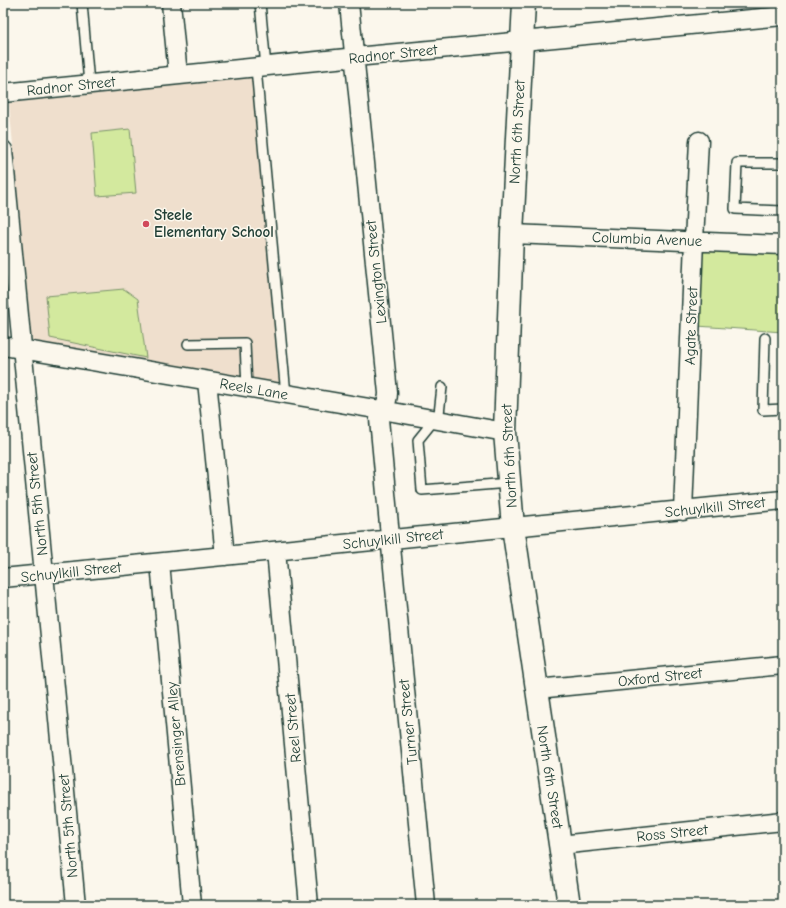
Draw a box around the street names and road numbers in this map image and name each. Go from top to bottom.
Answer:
street label: Radnor Street [348,40,439,68]
street label: Radnor Street [26,72,117,100]
street label: North 6th Street [505,79,529,184]
street label: Lexington Street [362,219,390,325]
street label: Columbia Avenue [592,228,703,250]
street label: Agate Street [681,286,701,365]
street label: Reels Lane [218,374,290,404]
street label: North 6th Street [497,403,521,508]
street label: North 5th Street [23,451,51,557]
street label: Schuylkill Street [664,493,767,521]
street label: Schuylkill Street [342,525,445,553]
street label: Schuylkill Street [20,558,123,586]
street label: Oxford Street [617,664,704,690]
street label: Turner Street [394,678,421,766]
street label: Brensinger Alley [162,681,190,787]
street label: Reel Street [281,692,305,763]
street label: North 6th Street [533,724,567,831]
street label: North 5th Street [54,773,82,879]
street label: Ross Street [635,820,709,846]

